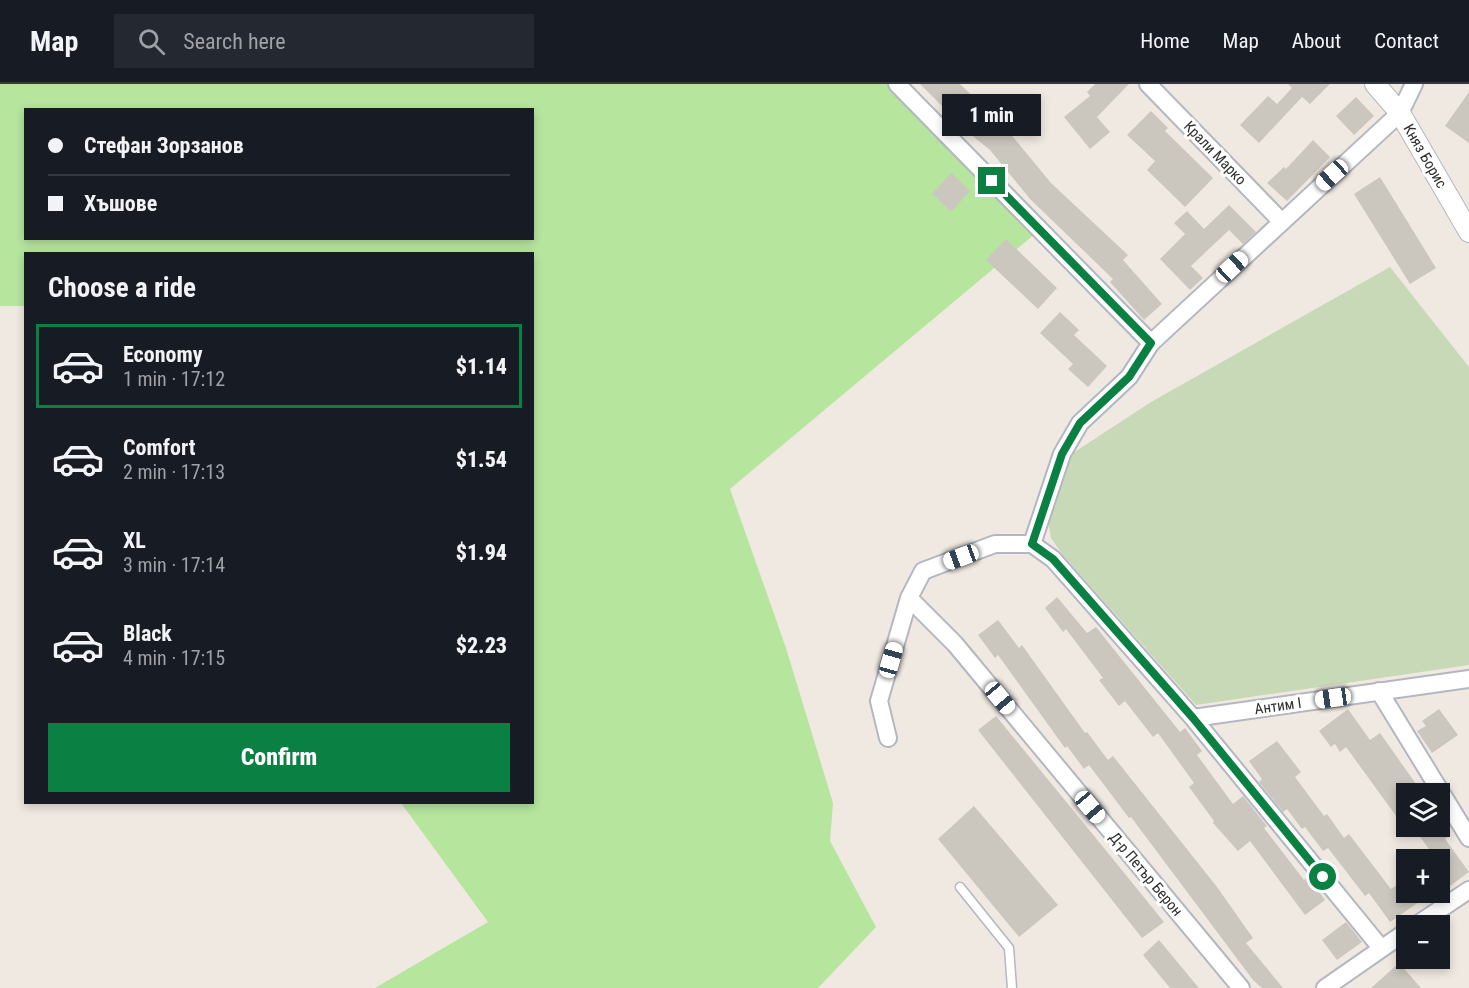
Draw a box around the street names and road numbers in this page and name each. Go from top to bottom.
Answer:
street label: Крали Марко [1180,117,1250,189]
street label: Княз Борис [1399,121,1451,191]
street label: Антим I [1253,694,1303,718]
street label: Д-р Петър Берон [1106,828,1186,920]

